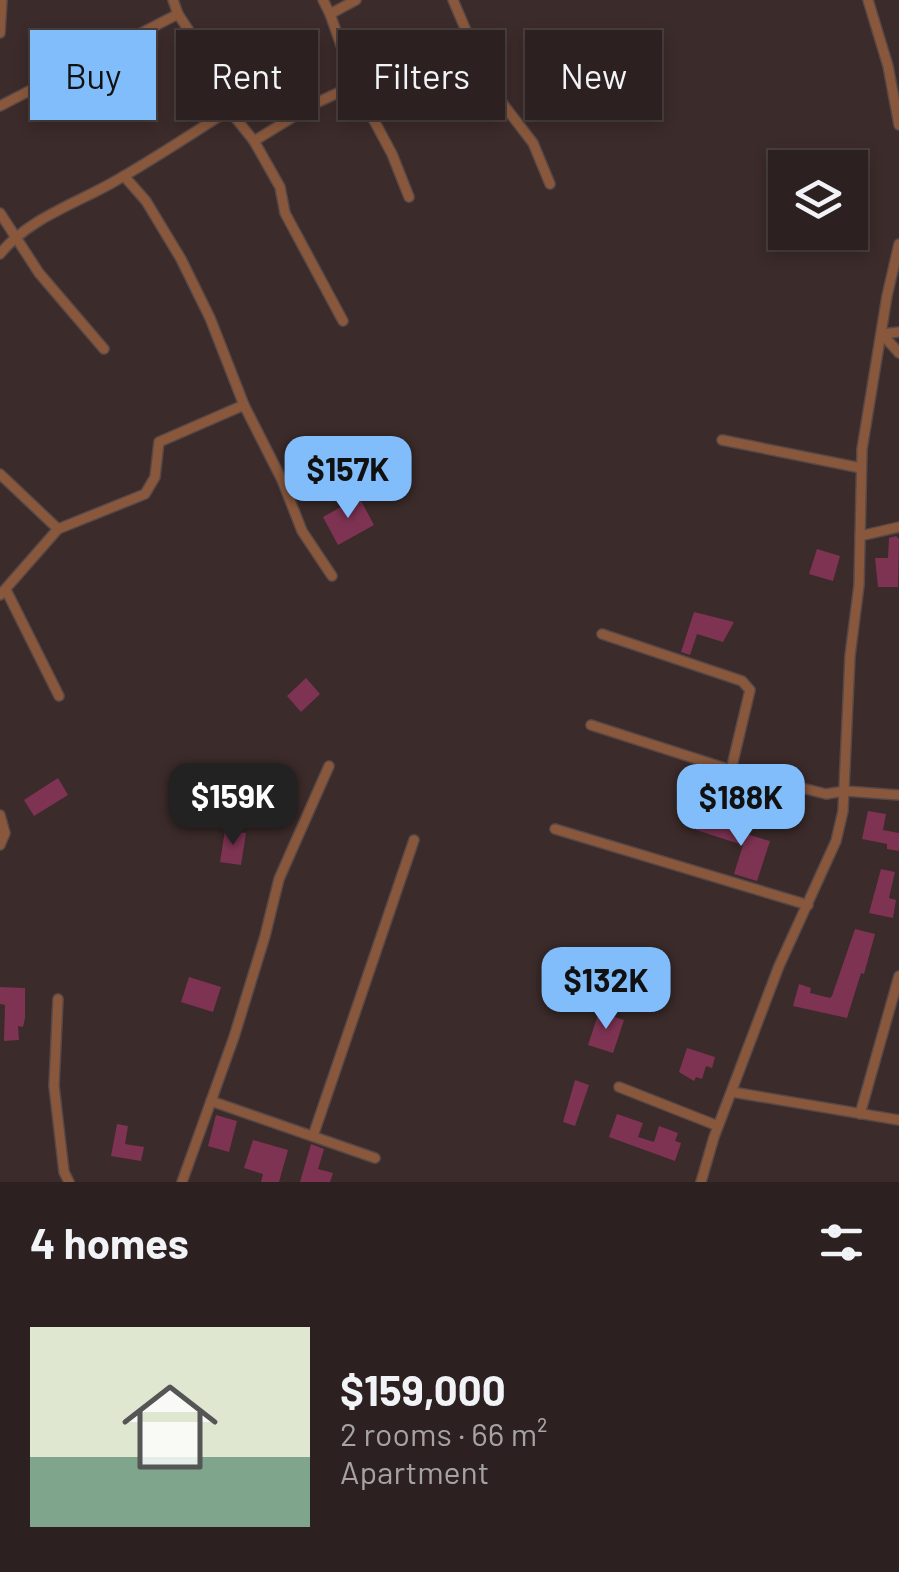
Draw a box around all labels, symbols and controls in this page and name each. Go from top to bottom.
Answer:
chip: Buy [30,30,156,120]
chip: Rent [176,30,318,120]
chip: Filters [338,30,505,120]
chip: New [525,30,662,120]
map controls [768,150,868,250]
button: layers [768,150,868,250]
pin: $157K [278,436,418,521]
text: $157K [307,449,389,487]
pin: $159K [163,763,303,848]
pin: $188K [671,764,811,849]
text: $159K [191,776,275,814]
text: $188K [699,777,783,815]
pin: $132K [536,947,676,1032]
text: $132K [564,960,648,998]
icon: filters [814,1215,869,1270]
text: 4 homes [30,1217,189,1267]
text: $159,000 [340,1364,506,1414]
icon: home [110,1367,230,1487]
text: 2 rooms · 66 m² [340,1414,548,1452]
text: Apartment [340,1452,489,1490]

